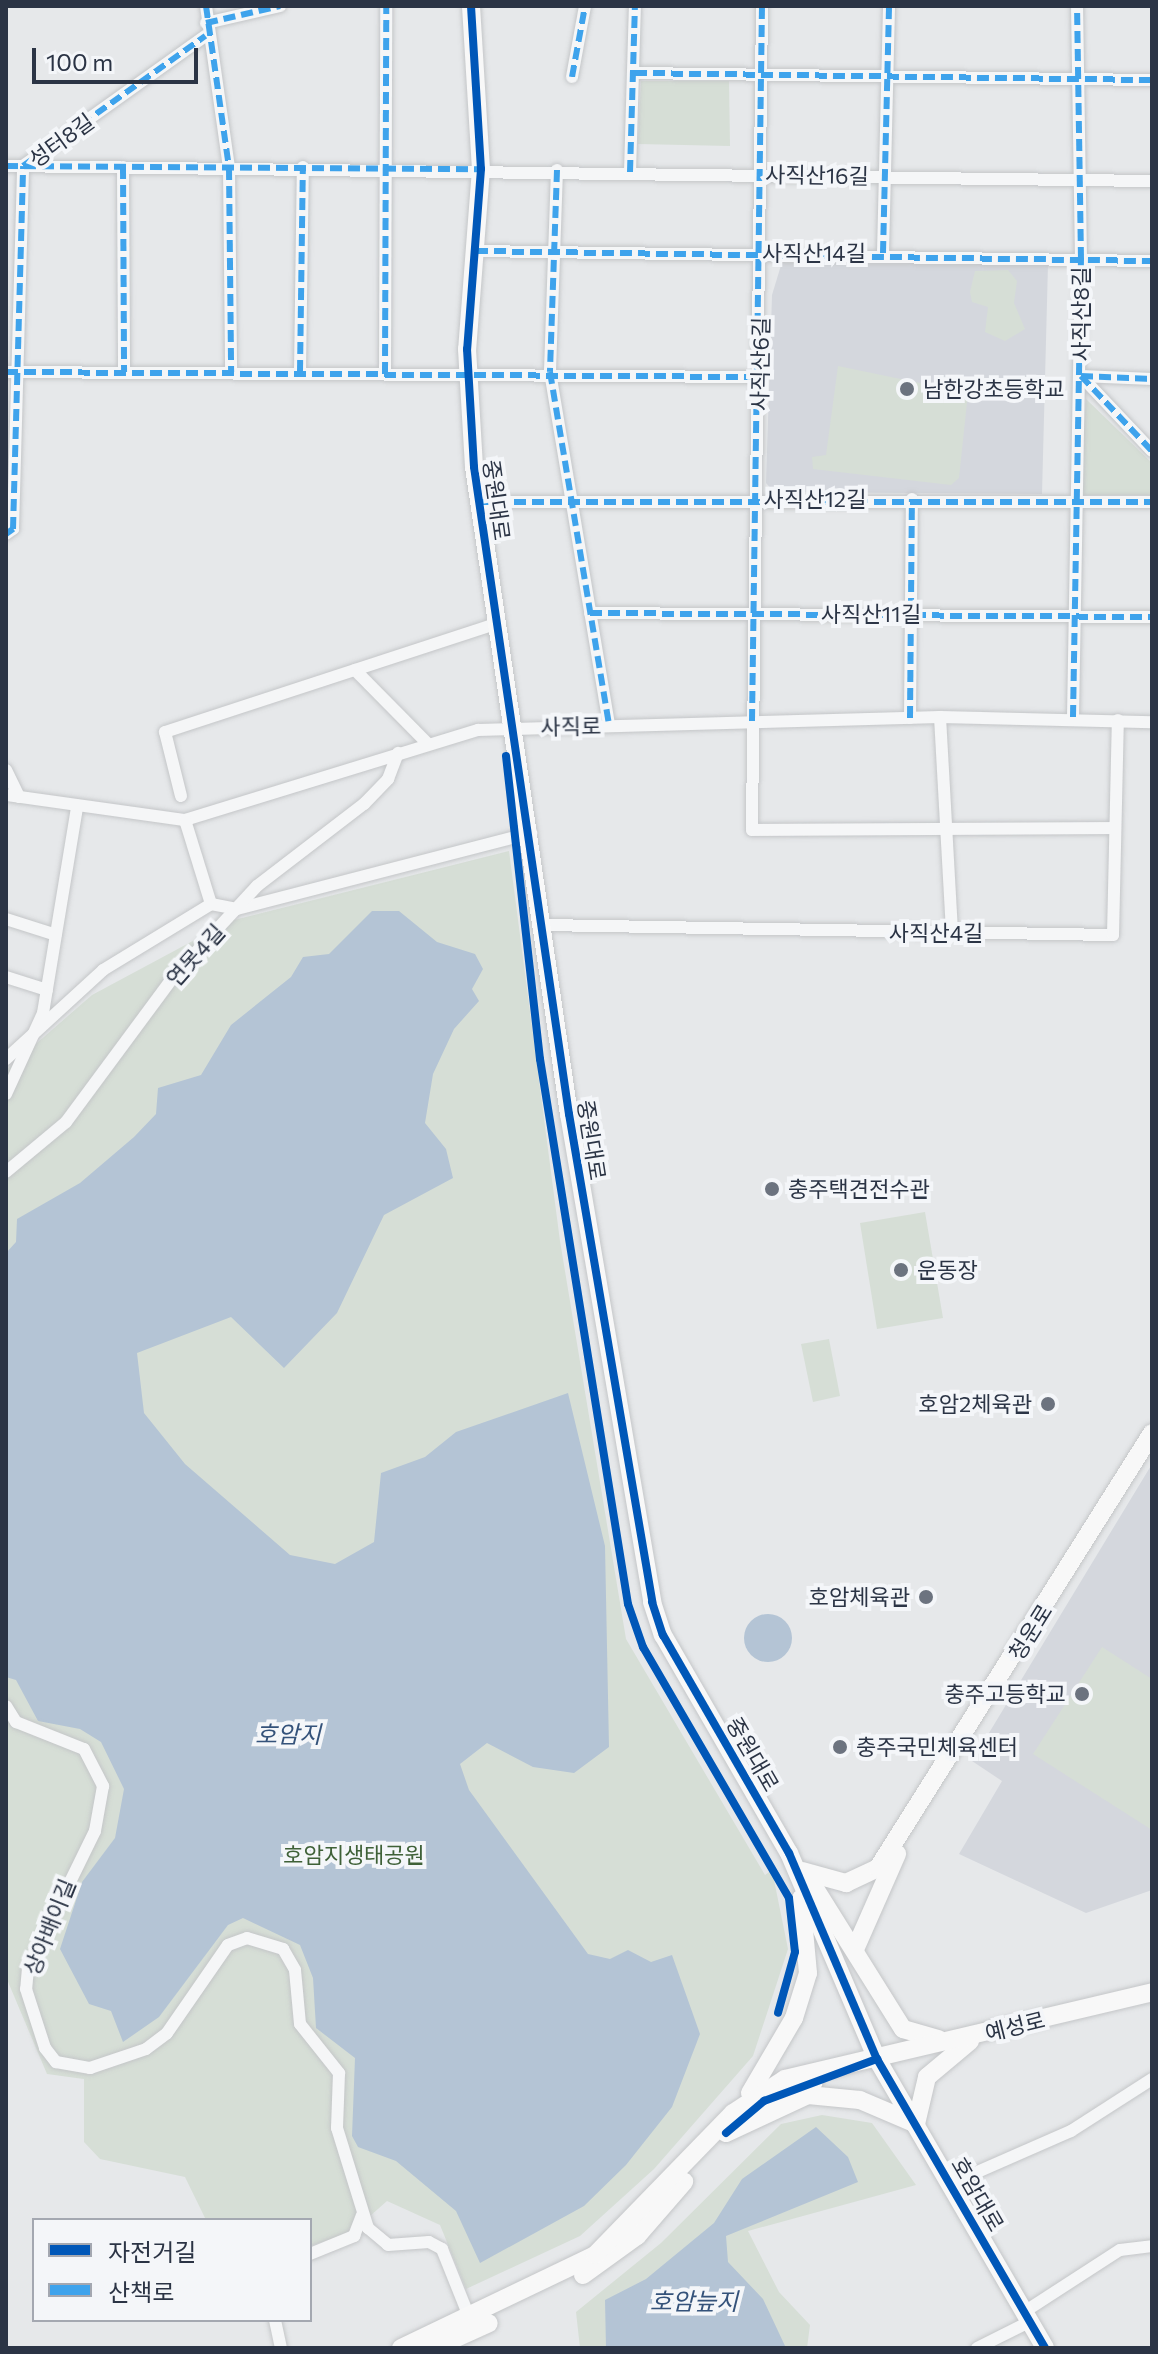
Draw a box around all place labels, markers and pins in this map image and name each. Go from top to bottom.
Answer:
place label: 남한강초등학교 [923,376,1065,402]
marker: 남한강초등학교 [898,380,916,398]
place label: 충주택견전수관 [788,1176,930,1202]
marker: 충주택견전수관 [763,1180,781,1198]
place label: 운동장 [917,1257,978,1283]
marker: 운동장 [892,1261,910,1279]
place label: 호암2체육관 [919,1391,1032,1417]
marker: 호암2체육관 [1039,1395,1057,1413]
place label: 호암체육관 [809,1584,910,1610]
marker: 호암체육관 [917,1588,935,1606]
place label: 충주고등학교 [945,1681,1066,1707]
marker: 충주고등학교 [1073,1685,1091,1703]
place label: 충주국민체육센터 [856,1734,1018,1760]
marker: 충주국민체육센터 [831,1738,849,1756]

